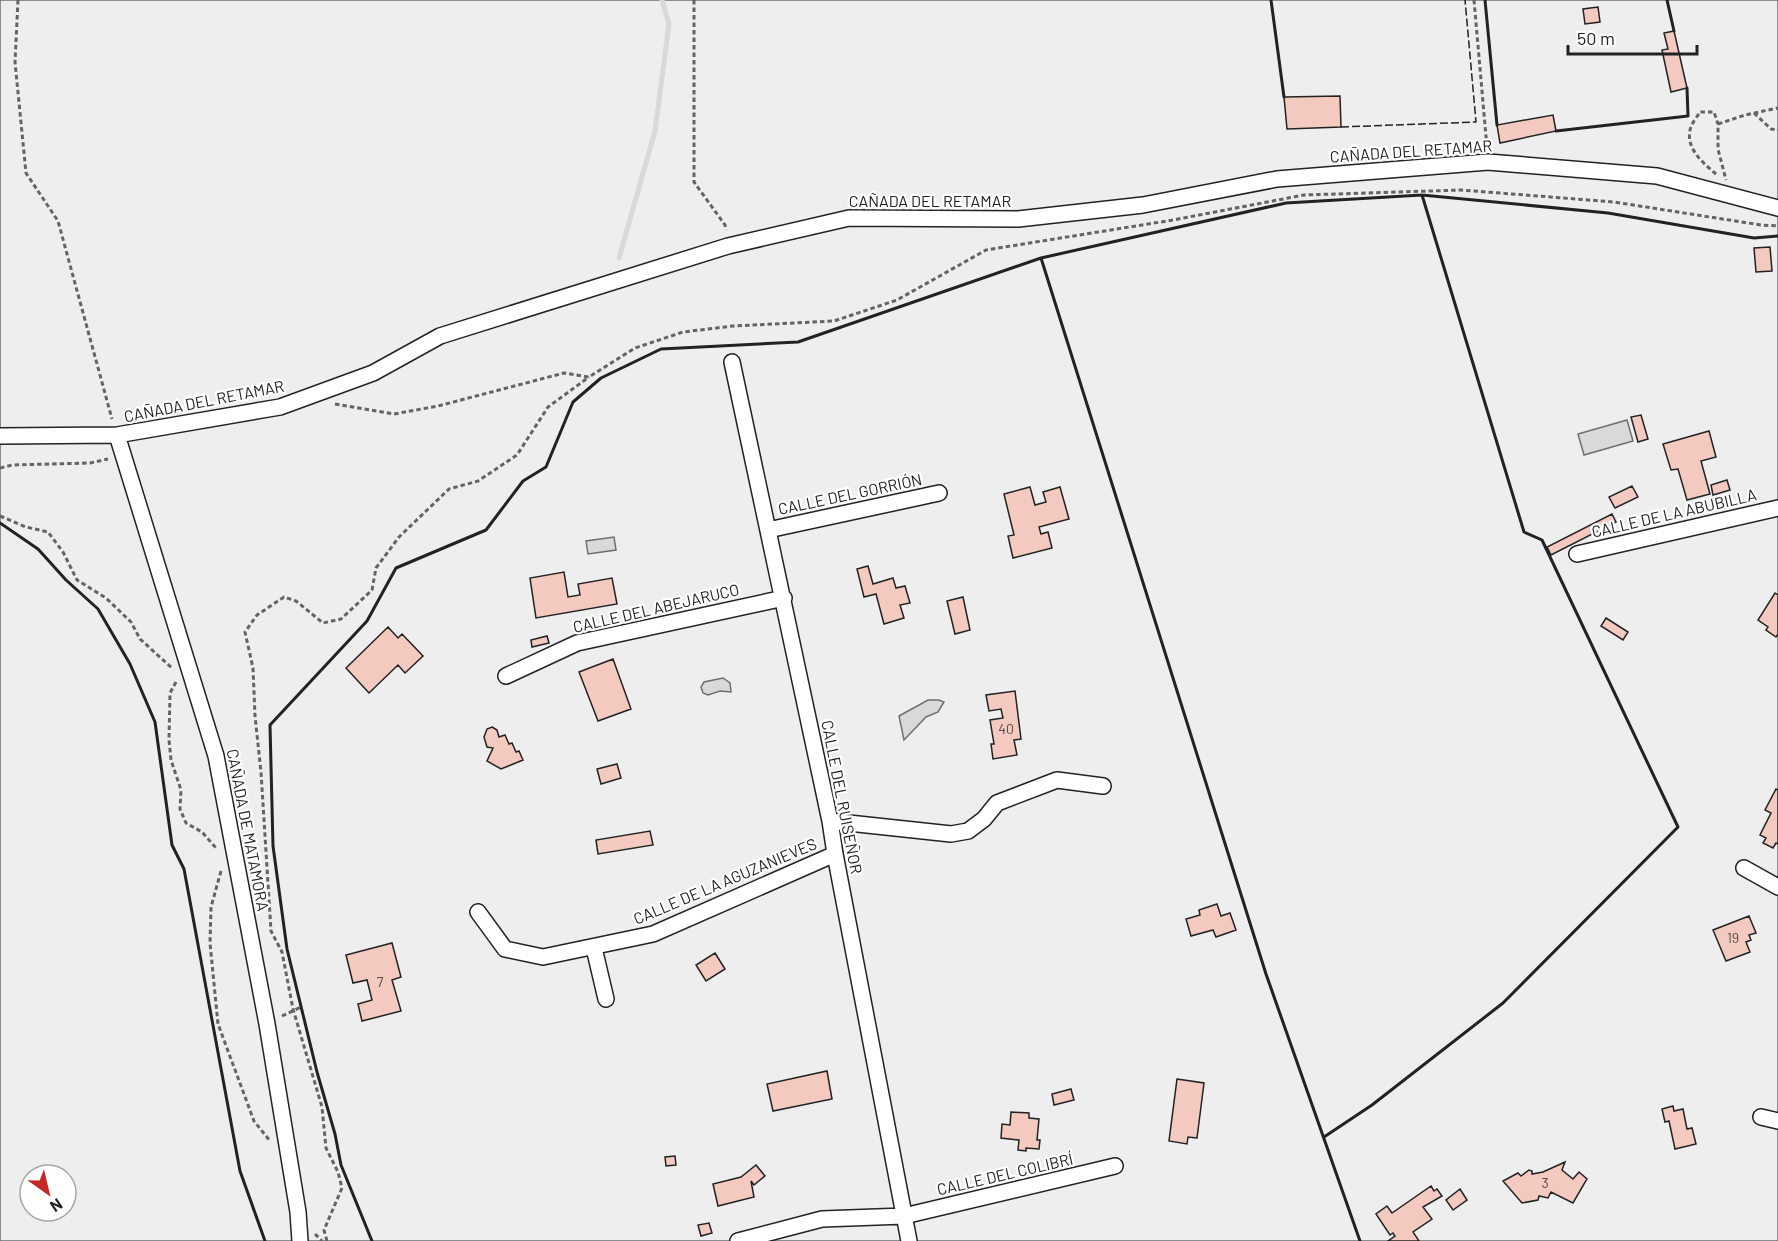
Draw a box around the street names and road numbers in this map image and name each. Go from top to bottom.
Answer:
street label: CAÑADA DEL RETAMAR [1329,135,1493,166]
street label: CAÑADA DEL RETAMAR [849,191,1011,210]
street label: CAÑADA DEL RETAMAR [122,376,286,425]
street label: CALLE DEL GORRIÓN [776,469,924,518]
street label: CALLE DE LA ABUBILLA [1590,484,1759,541]
street label: CALLE DEL ABEJARUCO [571,579,741,636]
street label: CALLE DEL RUISEÑOR [818,718,867,876]
street label: CAÑADA DE MATAMORA [223,747,274,913]
street label: CALLE DE LA AGUZANIEVES [630,833,819,928]
street label: CALLE DEL COLIBRÍ [935,1149,1075,1198]

